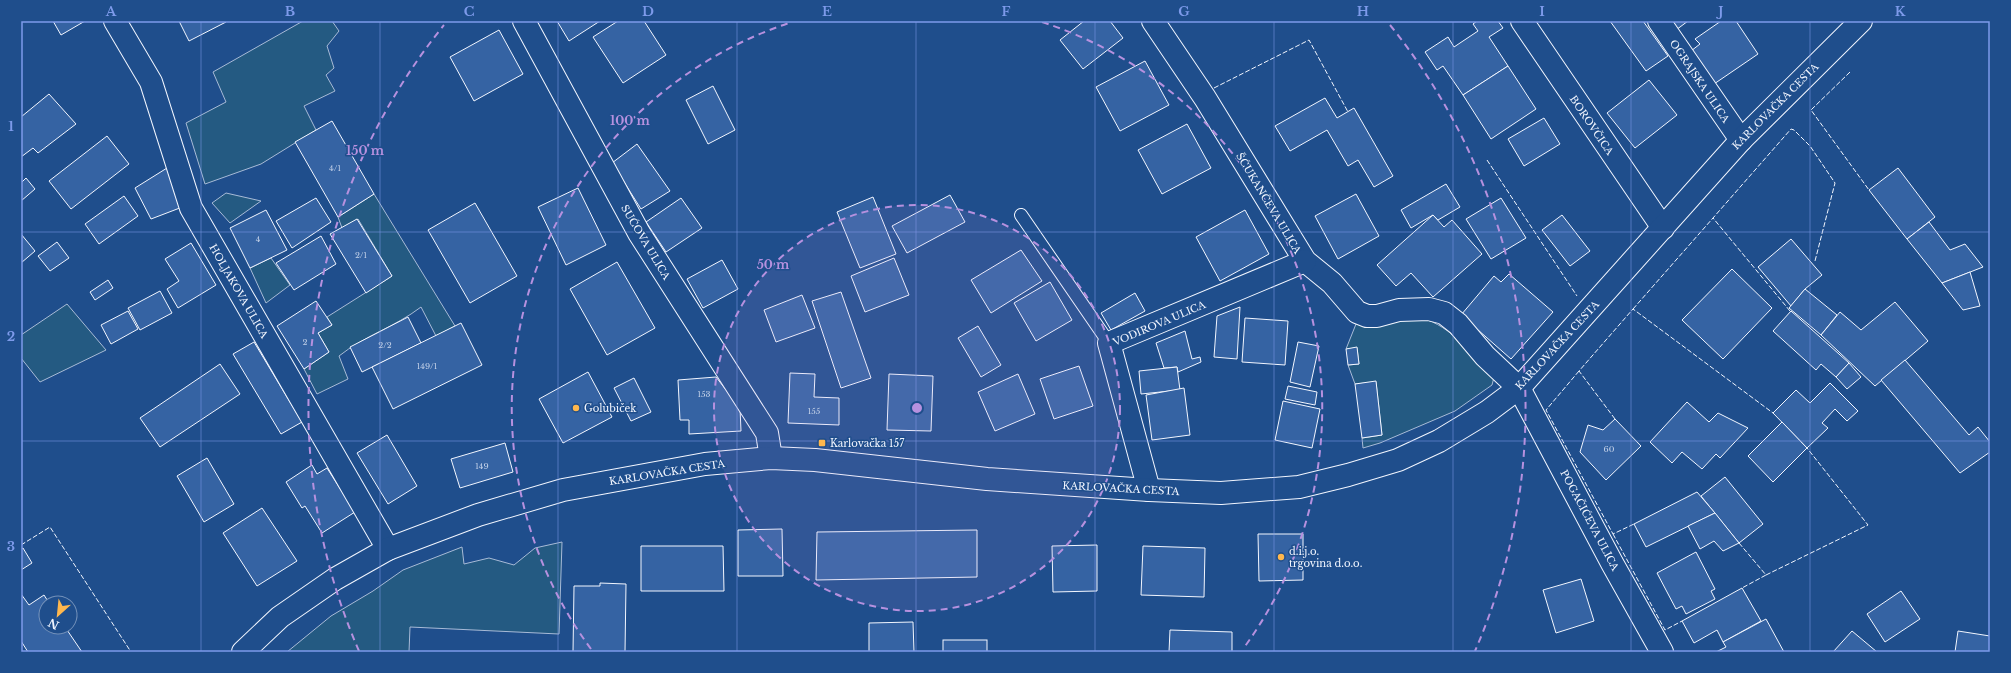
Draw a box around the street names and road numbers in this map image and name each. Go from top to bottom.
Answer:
street label: OGRAJSKA ULICA [1667,37,1732,126]
street label: KARLOVAČKA CESTA [1729,59,1822,152]
street label: BOROVČICA [1567,92,1617,158]
street label: ŠĆUKANČEVA ULICA [1233,150,1305,256]
street label: SUĆOVA ULICA [618,202,674,282]
street label: HOLJAKOVA ULICA [206,242,271,341]
street label: KARLOVAČKA CESTA [1512,297,1602,393]
street label: VODIROVA ULICA [1110,298,1208,349]
street label: KARLOVAČKA CESTA [608,456,726,488]
street label: POGAČIĆEVA ULICA [1557,467,1623,573]
street label: KARLOVAČKA CESTA [1062,478,1180,498]

